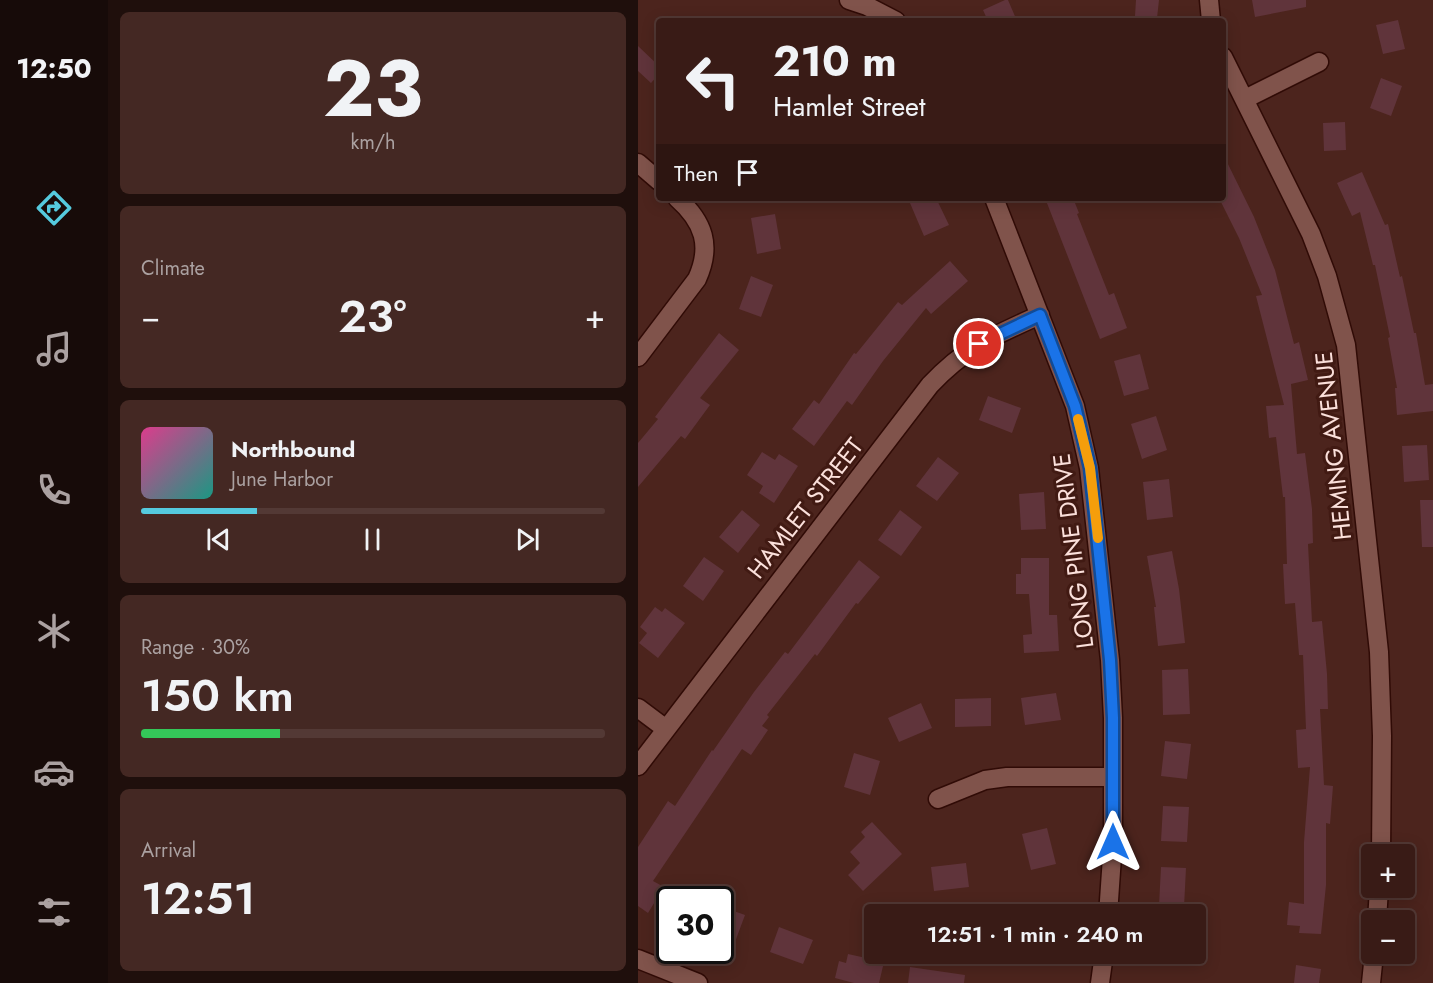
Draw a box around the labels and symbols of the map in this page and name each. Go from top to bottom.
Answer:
pin [953,318,1004,369]
street label: HEMING AVENUE [1306,350,1360,542]
street label: HAMLET STREET [739,430,871,586]
street label: LONG PINE DRIVE [1044,452,1102,650]
position arrow [1081,810,1145,874]
speed limit sign: 30 [656,886,734,964]

